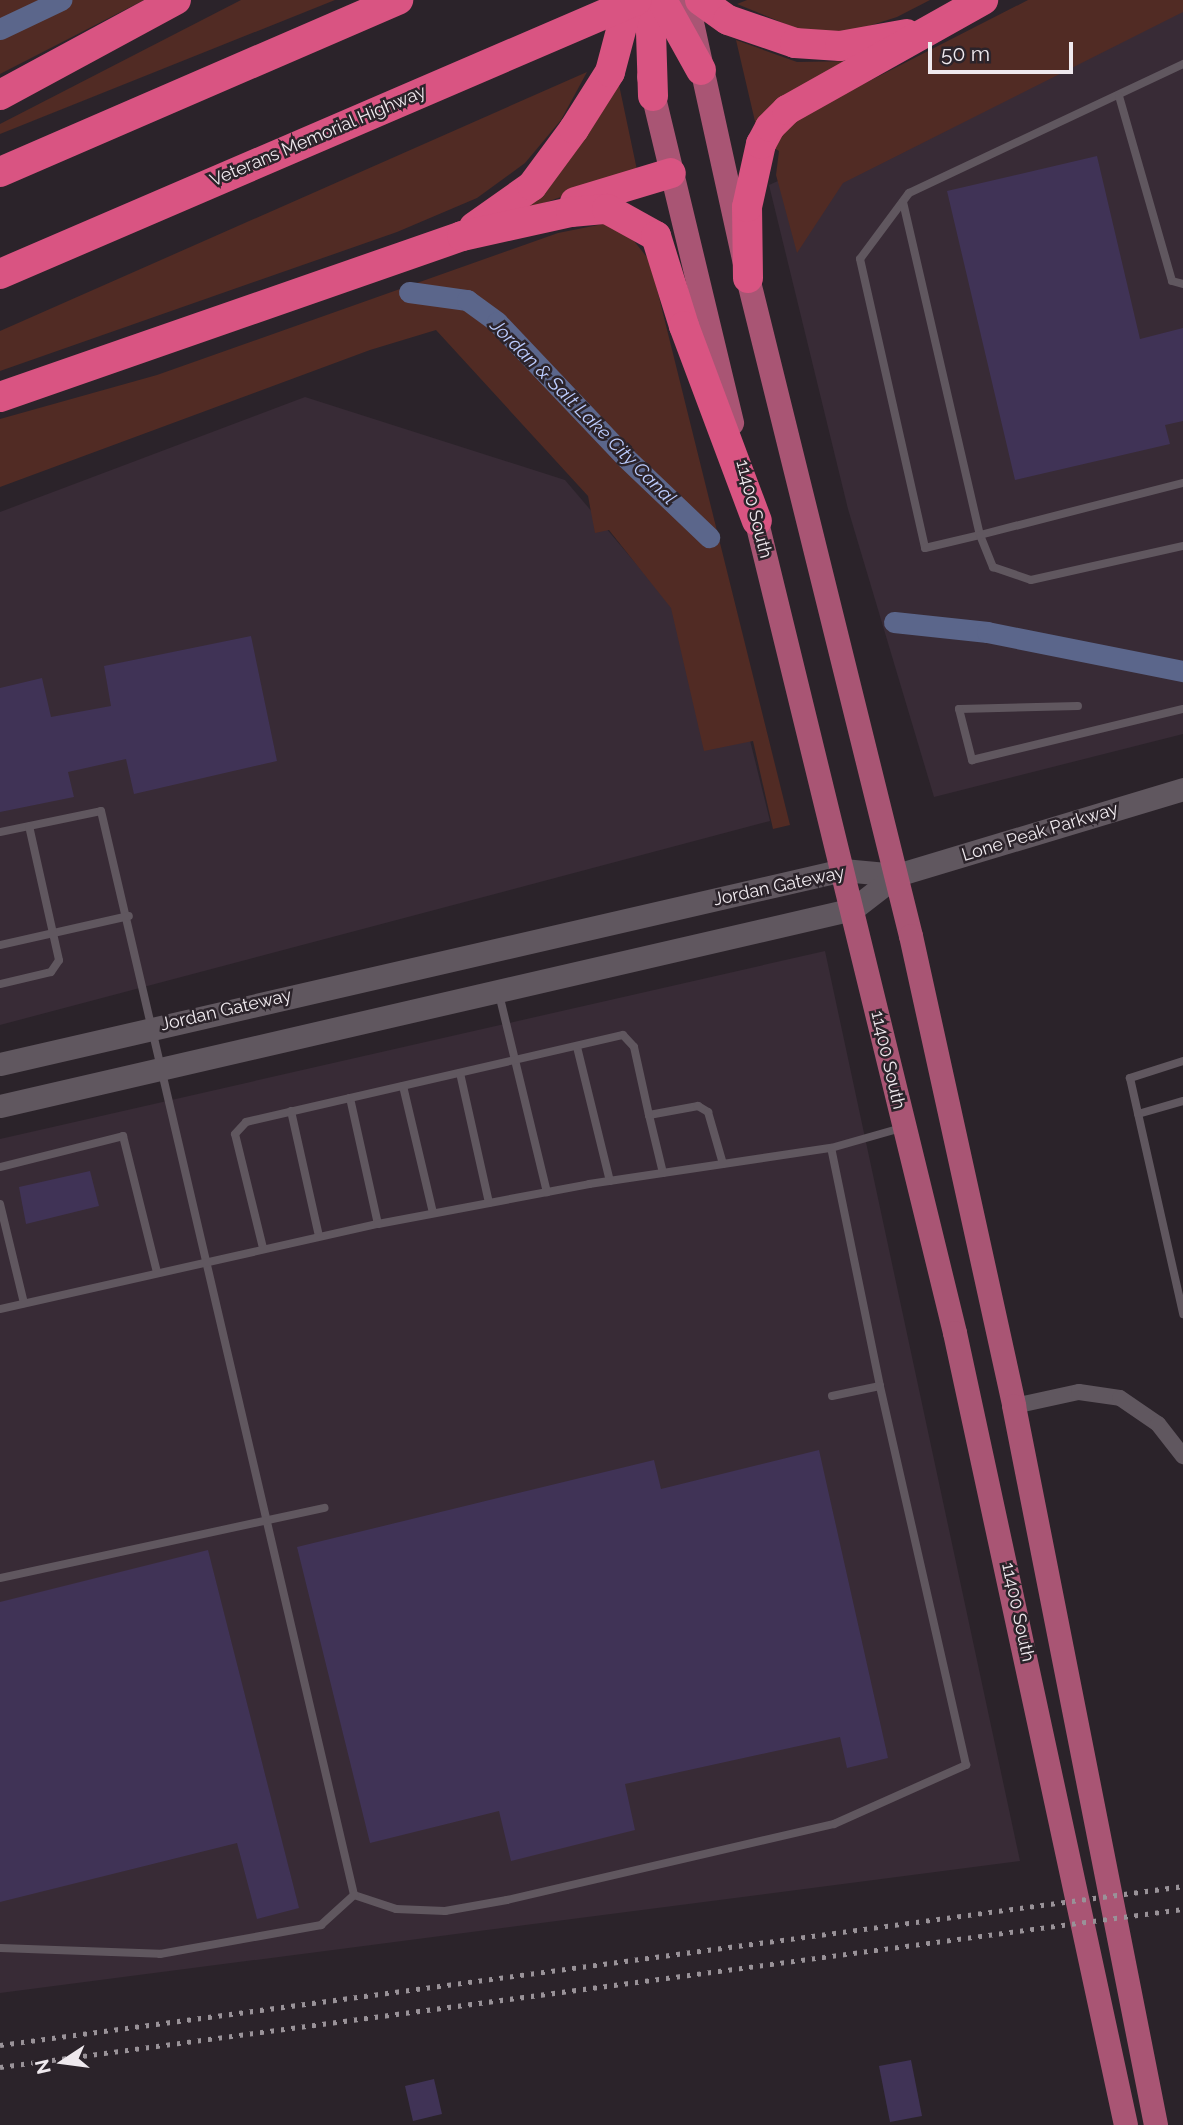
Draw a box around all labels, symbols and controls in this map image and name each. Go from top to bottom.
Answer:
scale bar [931,28,1076,72]
text: 50 m [941,41,990,66]
street label: Veterans Memorial Highway [206,81,430,191]
water label: Jordan & Salt Lake City Canal [485,314,681,510]
street label: 11400 South [731,458,777,560]
street label: Lone Peak Parkway [959,798,1121,866]
street label: Jordan Gateway [711,862,847,910]
street label: Jordan Gateway [158,984,294,1036]
street label: 11400 South [866,1009,910,1111]
street label: 11400 South [997,1560,1039,1664]
north arrow [28,2027,98,2097]
text: N [30,2057,55,2076]

